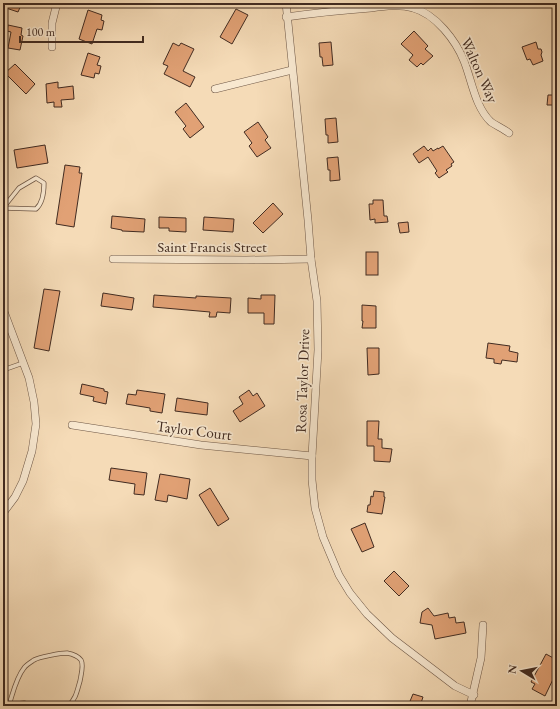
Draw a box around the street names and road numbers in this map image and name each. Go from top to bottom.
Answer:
street label: Walton Way [457,34,503,106]
street label: Saint Francis Street [157,237,267,256]
street label: Rosa Taylor Drive [291,329,313,433]
street label: Taylor Court [155,416,233,444]

